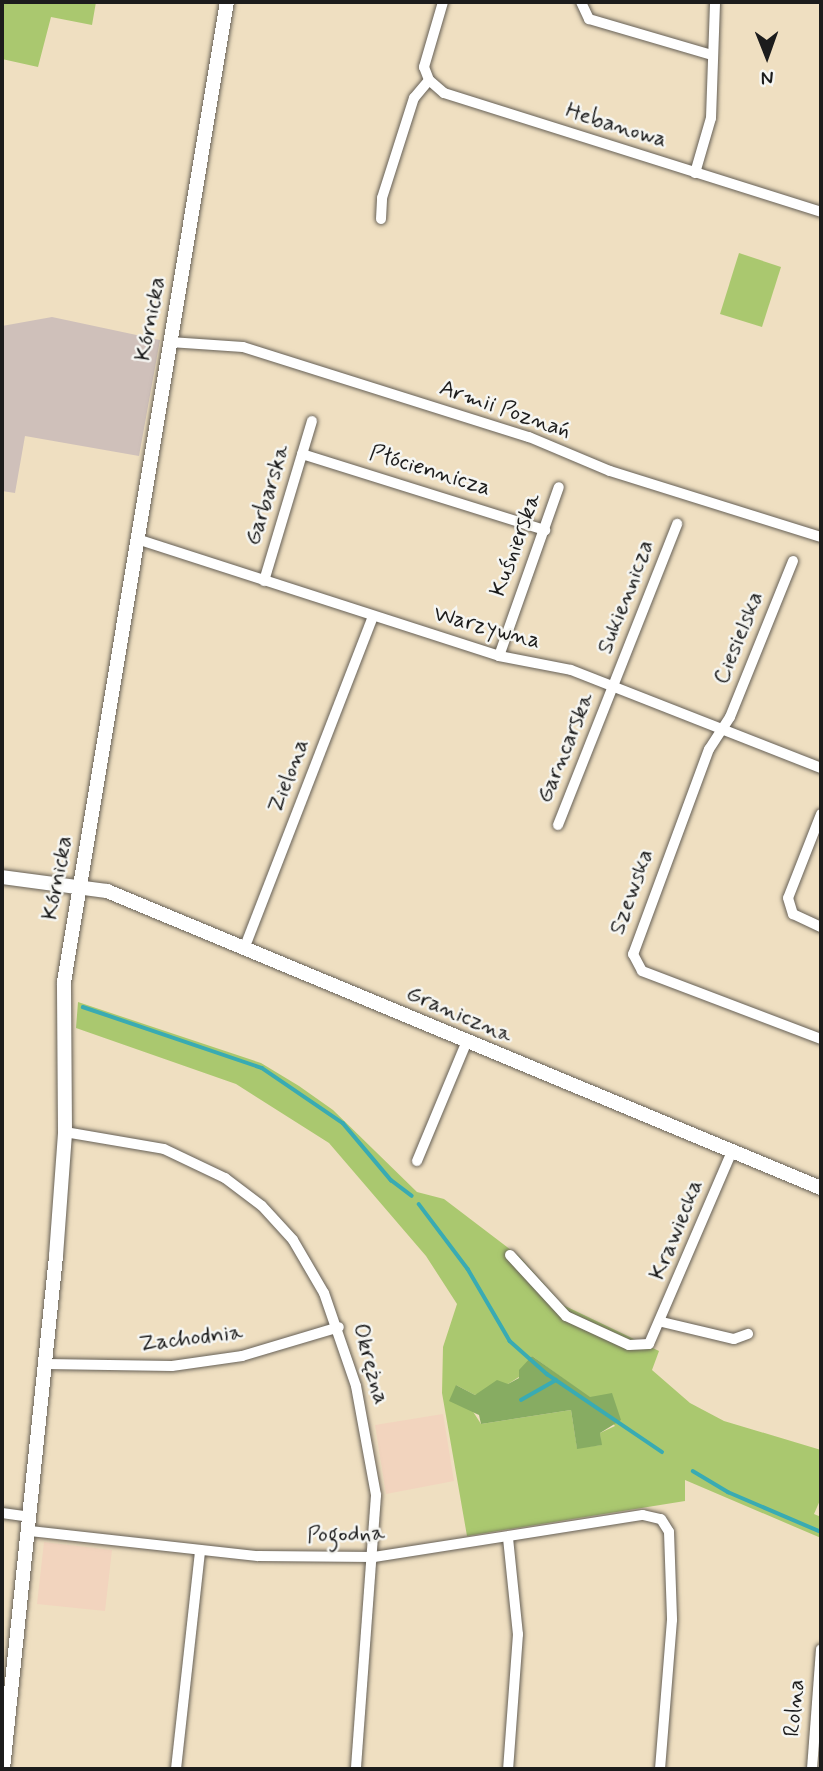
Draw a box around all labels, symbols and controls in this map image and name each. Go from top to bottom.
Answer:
north arrow [732,21,802,91]
text: N [761,65,774,90]
street label: Hebanowa [562,98,670,154]
street label: Kórnicka [130,275,172,363]
street label: Armii Poznań [436,375,574,445]
street label: Płóciennicza [366,439,494,503]
street label: Garbarska [240,441,296,549]
street label: Kuśnierska [485,490,547,600]
street label: Sukiennicza [592,536,660,658]
street label: Ciesielska [708,588,770,688]
street label: Warzywna [430,600,544,656]
street label: Garncarska [531,689,601,807]
street label: Zielona [262,735,316,817]
street label: Kórnicka [37,834,79,922]
street label: Szewska [604,845,660,939]
street label: Graniczna [402,980,516,1050]
street label: Krawiecka [644,1176,710,1284]
street label: Zachodnia [138,1319,244,1359]
street label: Okrężna [345,1320,395,1408]
street label: Pogodna [307,1520,385,1550]
street label: Rolna [779,1678,811,1738]

